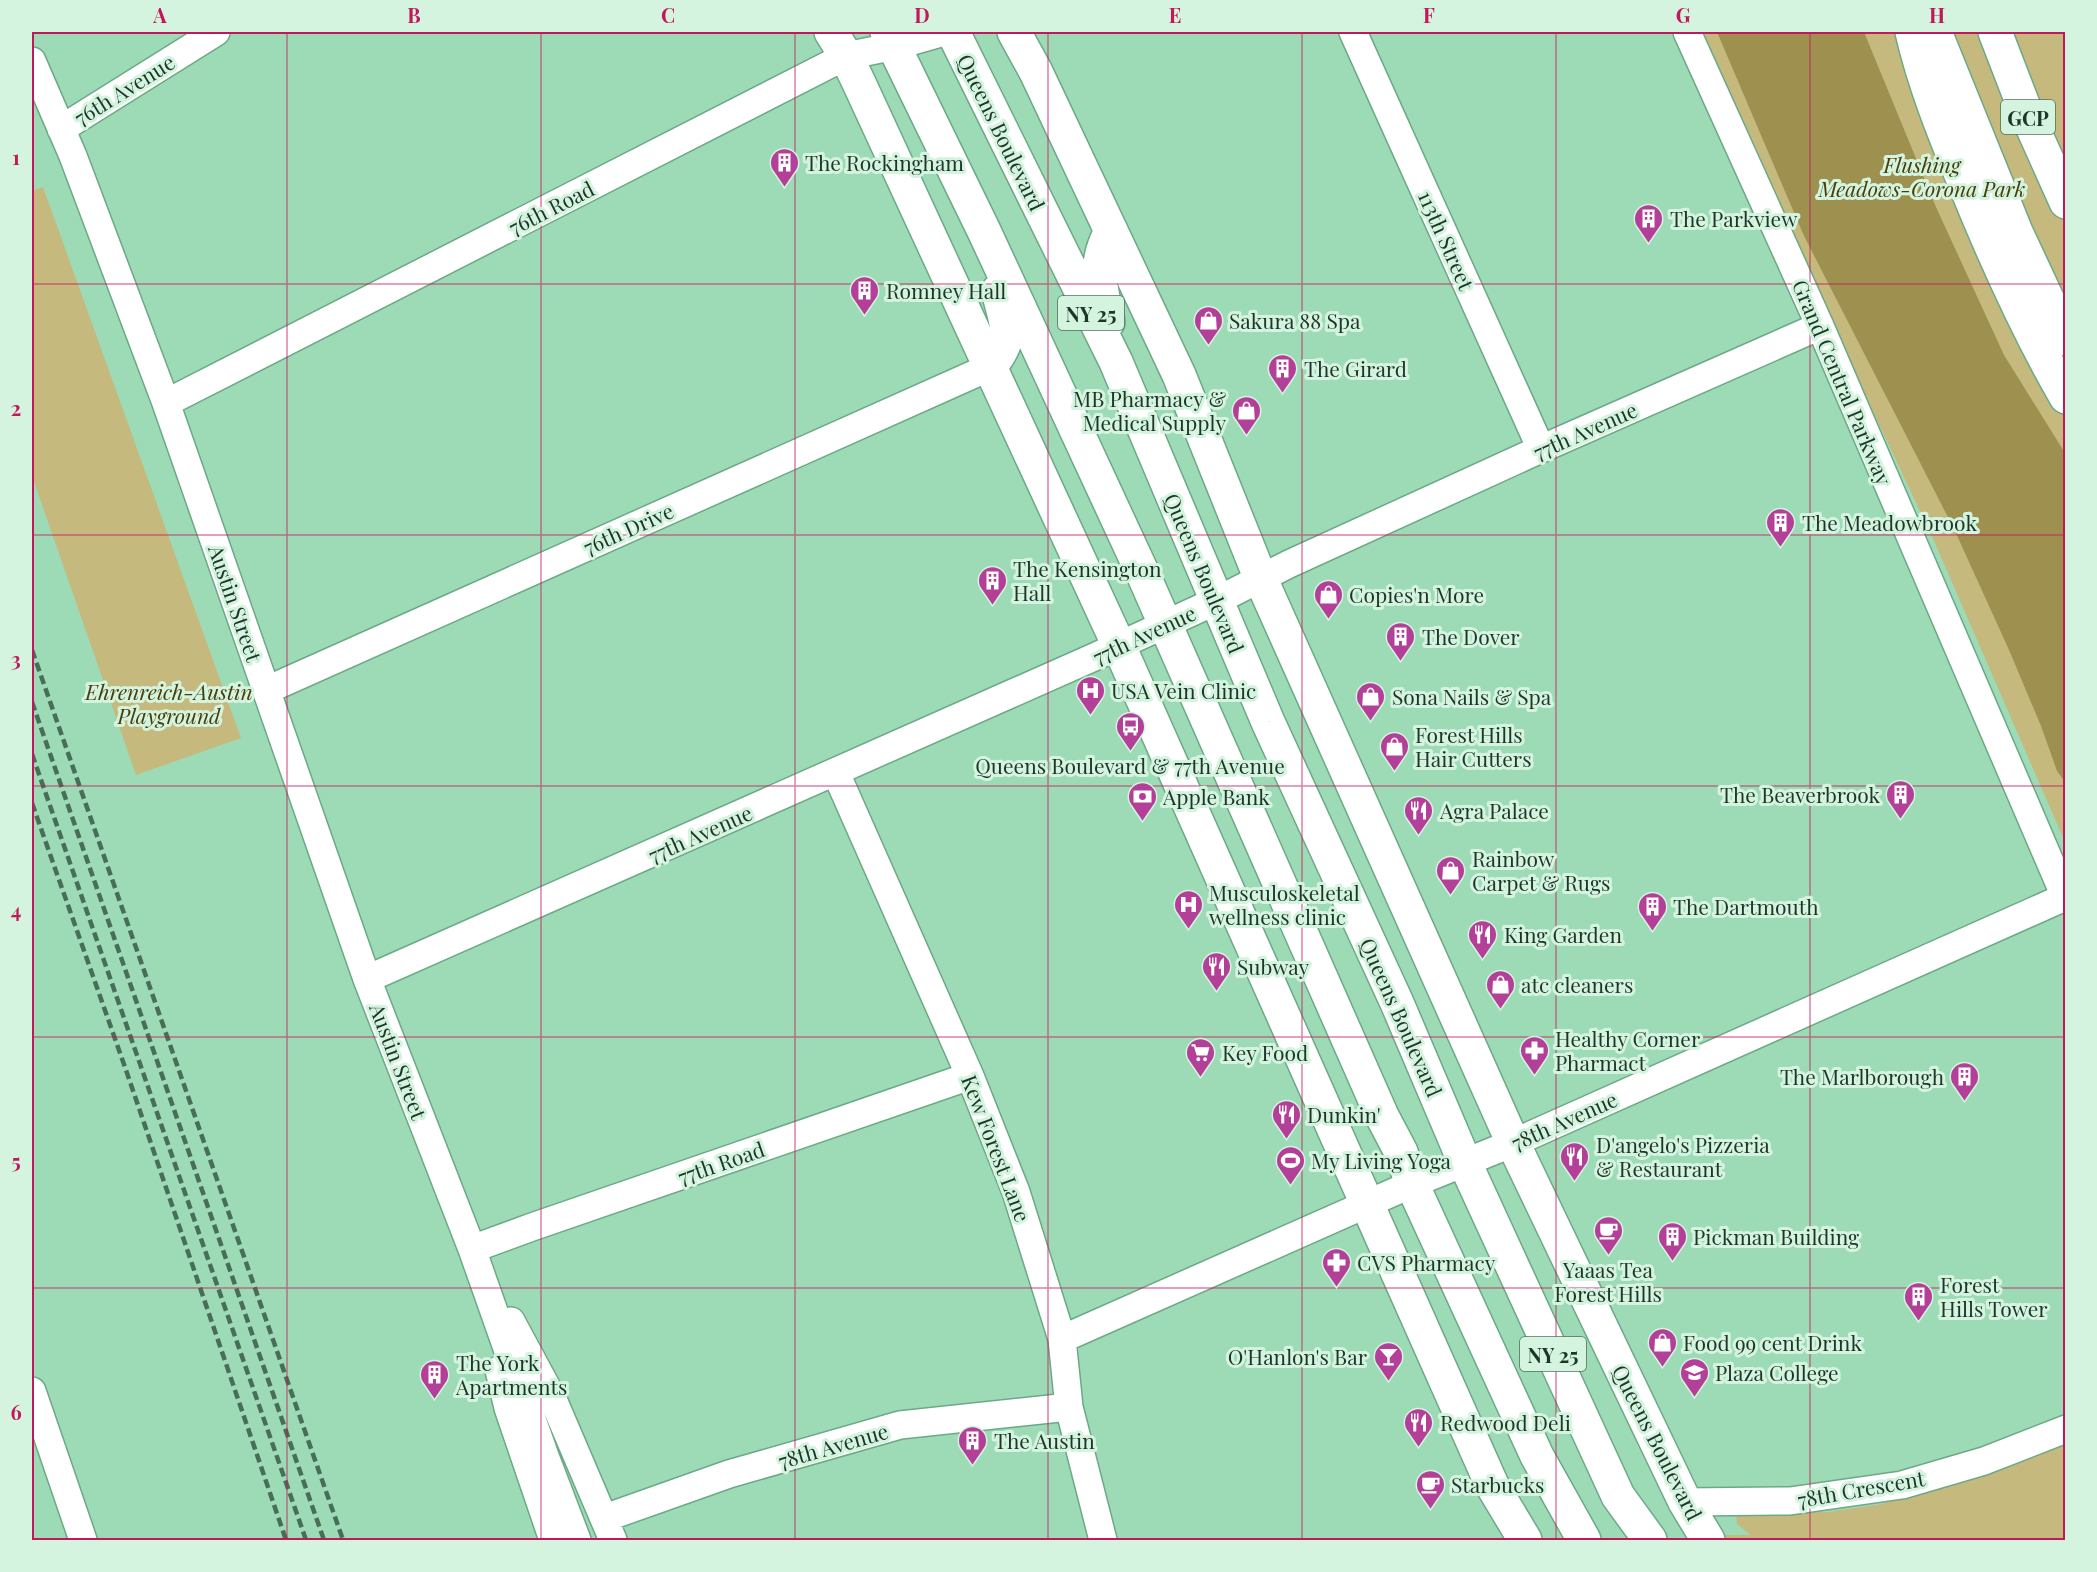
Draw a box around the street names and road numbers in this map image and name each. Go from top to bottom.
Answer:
street label: 76th Avenue [69,47,179,131]
street label: Queens Boulevard [952,49,1052,215]
road number: GCP [2001,100,2055,134]
street label: 76th Road [504,174,598,240]
street label: 113th Street [1413,186,1482,295]
street label: Grand Central Parkway [1787,275,1899,489]
road number: NY 25 [1058,296,1124,330]
street label: 77th Avenue [1529,395,1641,465]
street label: Queens Boulevard [1159,489,1251,657]
street label: 76th Drive [579,496,677,560]
street label: Austin Street [203,540,269,666]
street label: 77th Avenue [1088,598,1200,670]
street label: 77th Avenue [644,798,756,868]
street label: Queens Boulevard [1354,933,1450,1101]
street label: Austin Street [364,998,434,1123]
street label: Kew Forest Lane [956,1070,1038,1226]
street label: 78th Avenue [1507,1084,1621,1156]
street label: 77th Road [674,1134,768,1190]
road number: NY 25 [1520,1337,1586,1371]
street label: Queens Boulevard [1607,1359,1709,1525]
street label: 78th Avenue [775,1416,891,1474]
street label: 78th Crescent [1795,1463,1927,1513]

